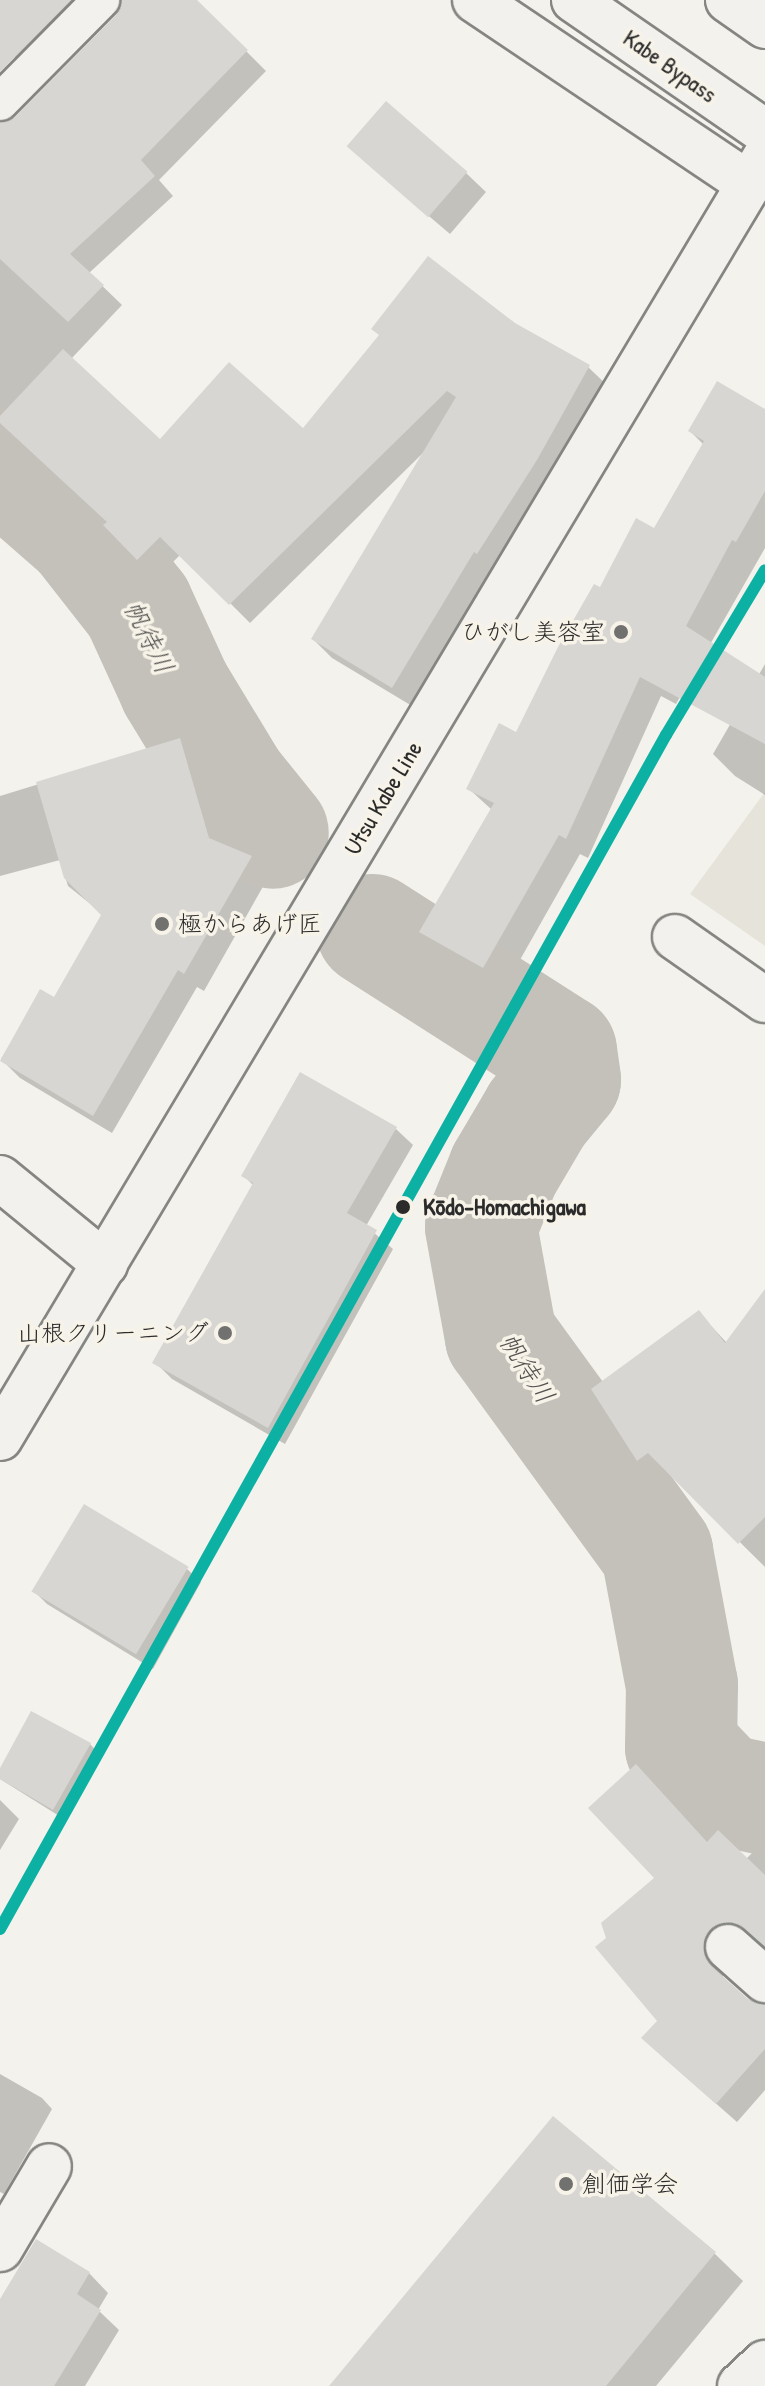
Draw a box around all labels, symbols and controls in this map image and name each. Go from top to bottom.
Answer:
street label: Kabe Bypass [618,23,722,109]
water label: 帆待川 [117,595,181,679]
place label: ひがし美容室 [461,618,605,646]
marker: ひがし美容室 [612,623,630,641]
street label: Utsu Kabe Line [338,736,428,860]
place label: 極からあげ匠 [178,910,322,938]
marker: 極からあげ匠 [153,915,171,933]
place label: Kōdo-Homachigawa [423,1193,586,1221]
marker: Kōdo-Homachigawa [390,1194,416,1220]
place label: 山根クリーニング [17,1319,209,1347]
marker: 山根クリーニング [216,1324,234,1342]
water label: 帆待川 [493,1327,561,1409]
place label: 創価学会 [582,2170,678,2198]
marker: 創価学会 [557,2175,575,2193]

